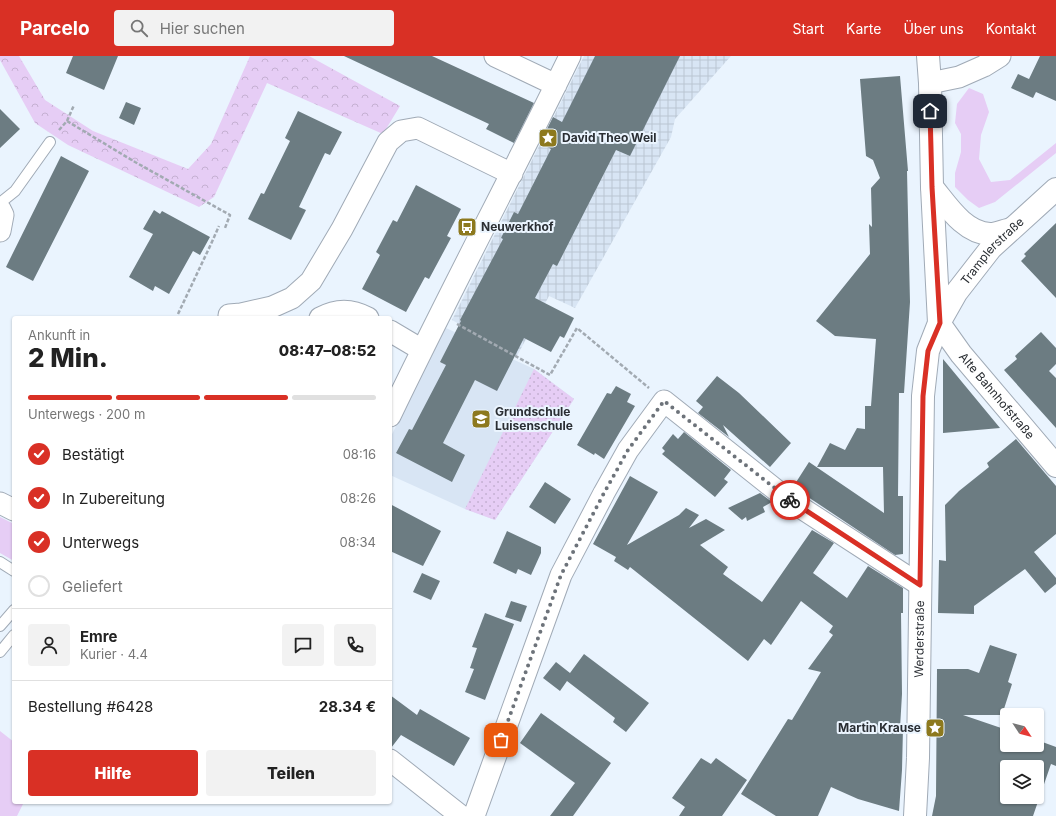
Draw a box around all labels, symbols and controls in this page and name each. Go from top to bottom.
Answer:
search box [114,10,394,46]
text: Parcelo [20,17,90,40]
icon: search [128,17,150,39]
text: Hier suchen [160,19,245,38]
text: Start [792,20,824,37]
text: Karte [846,20,881,37]
text: Über uns [903,20,964,37]
text: Kontakt [986,20,1036,37]
pin [913,94,947,128]
icon: home [919,100,941,122]
place icon: David Theo Weil [537,127,559,149]
place label: David Theo Weil [562,130,657,145]
street label: Tramplerstraße [957,214,1027,288]
bus stop icon: Neuwerkhof [456,216,478,238]
place label: Neuwerkhof [481,219,554,234]
text: Ankunft in [28,327,90,343]
text: 08:47–08:52 [279,341,376,360]
text: 2 Min. [28,342,108,373]
street label: Alte Bahnhofstraße [956,349,1038,442]
place label: Grundschule Luisenschule [495,404,573,433]
text: Unterwegs · 200 m [28,406,145,422]
school or university icon: Grundschule Luisenschule [470,408,492,430]
icon: check [28,443,50,465]
text: Bestätigt [62,445,125,464]
text: 08:16 [343,446,376,462]
courier [770,480,810,520]
icon: check [28,487,50,509]
text: In Zubereitung [62,489,165,508]
icon: bike [779,489,801,511]
text: 08:26 [340,490,376,506]
icon: check [28,531,50,553]
text: Unterwegs [62,533,139,552]
text: 08:34 [340,534,376,550]
text: Geliefert [62,577,123,596]
street label: Werderstraße [911,600,927,678]
button: person [28,624,70,666]
button: chat [282,624,324,666]
button: phone [334,624,376,666]
text: Emre [80,627,117,646]
text: Kurier · 4.4 [80,646,148,662]
text: Bestellung #6428 [28,697,153,716]
text: 28.34 € [319,697,376,716]
north arrow [1000,708,1044,752]
map controls [1000,708,1044,804]
place icon: Martin Krause [924,717,946,739]
place label: Martin Krause [838,720,921,735]
pin [484,723,518,757]
icon: bag [490,729,512,751]
button: Hilfe [28,750,198,796]
button: Teilen [206,750,376,796]
button: layers [1000,760,1044,804]

